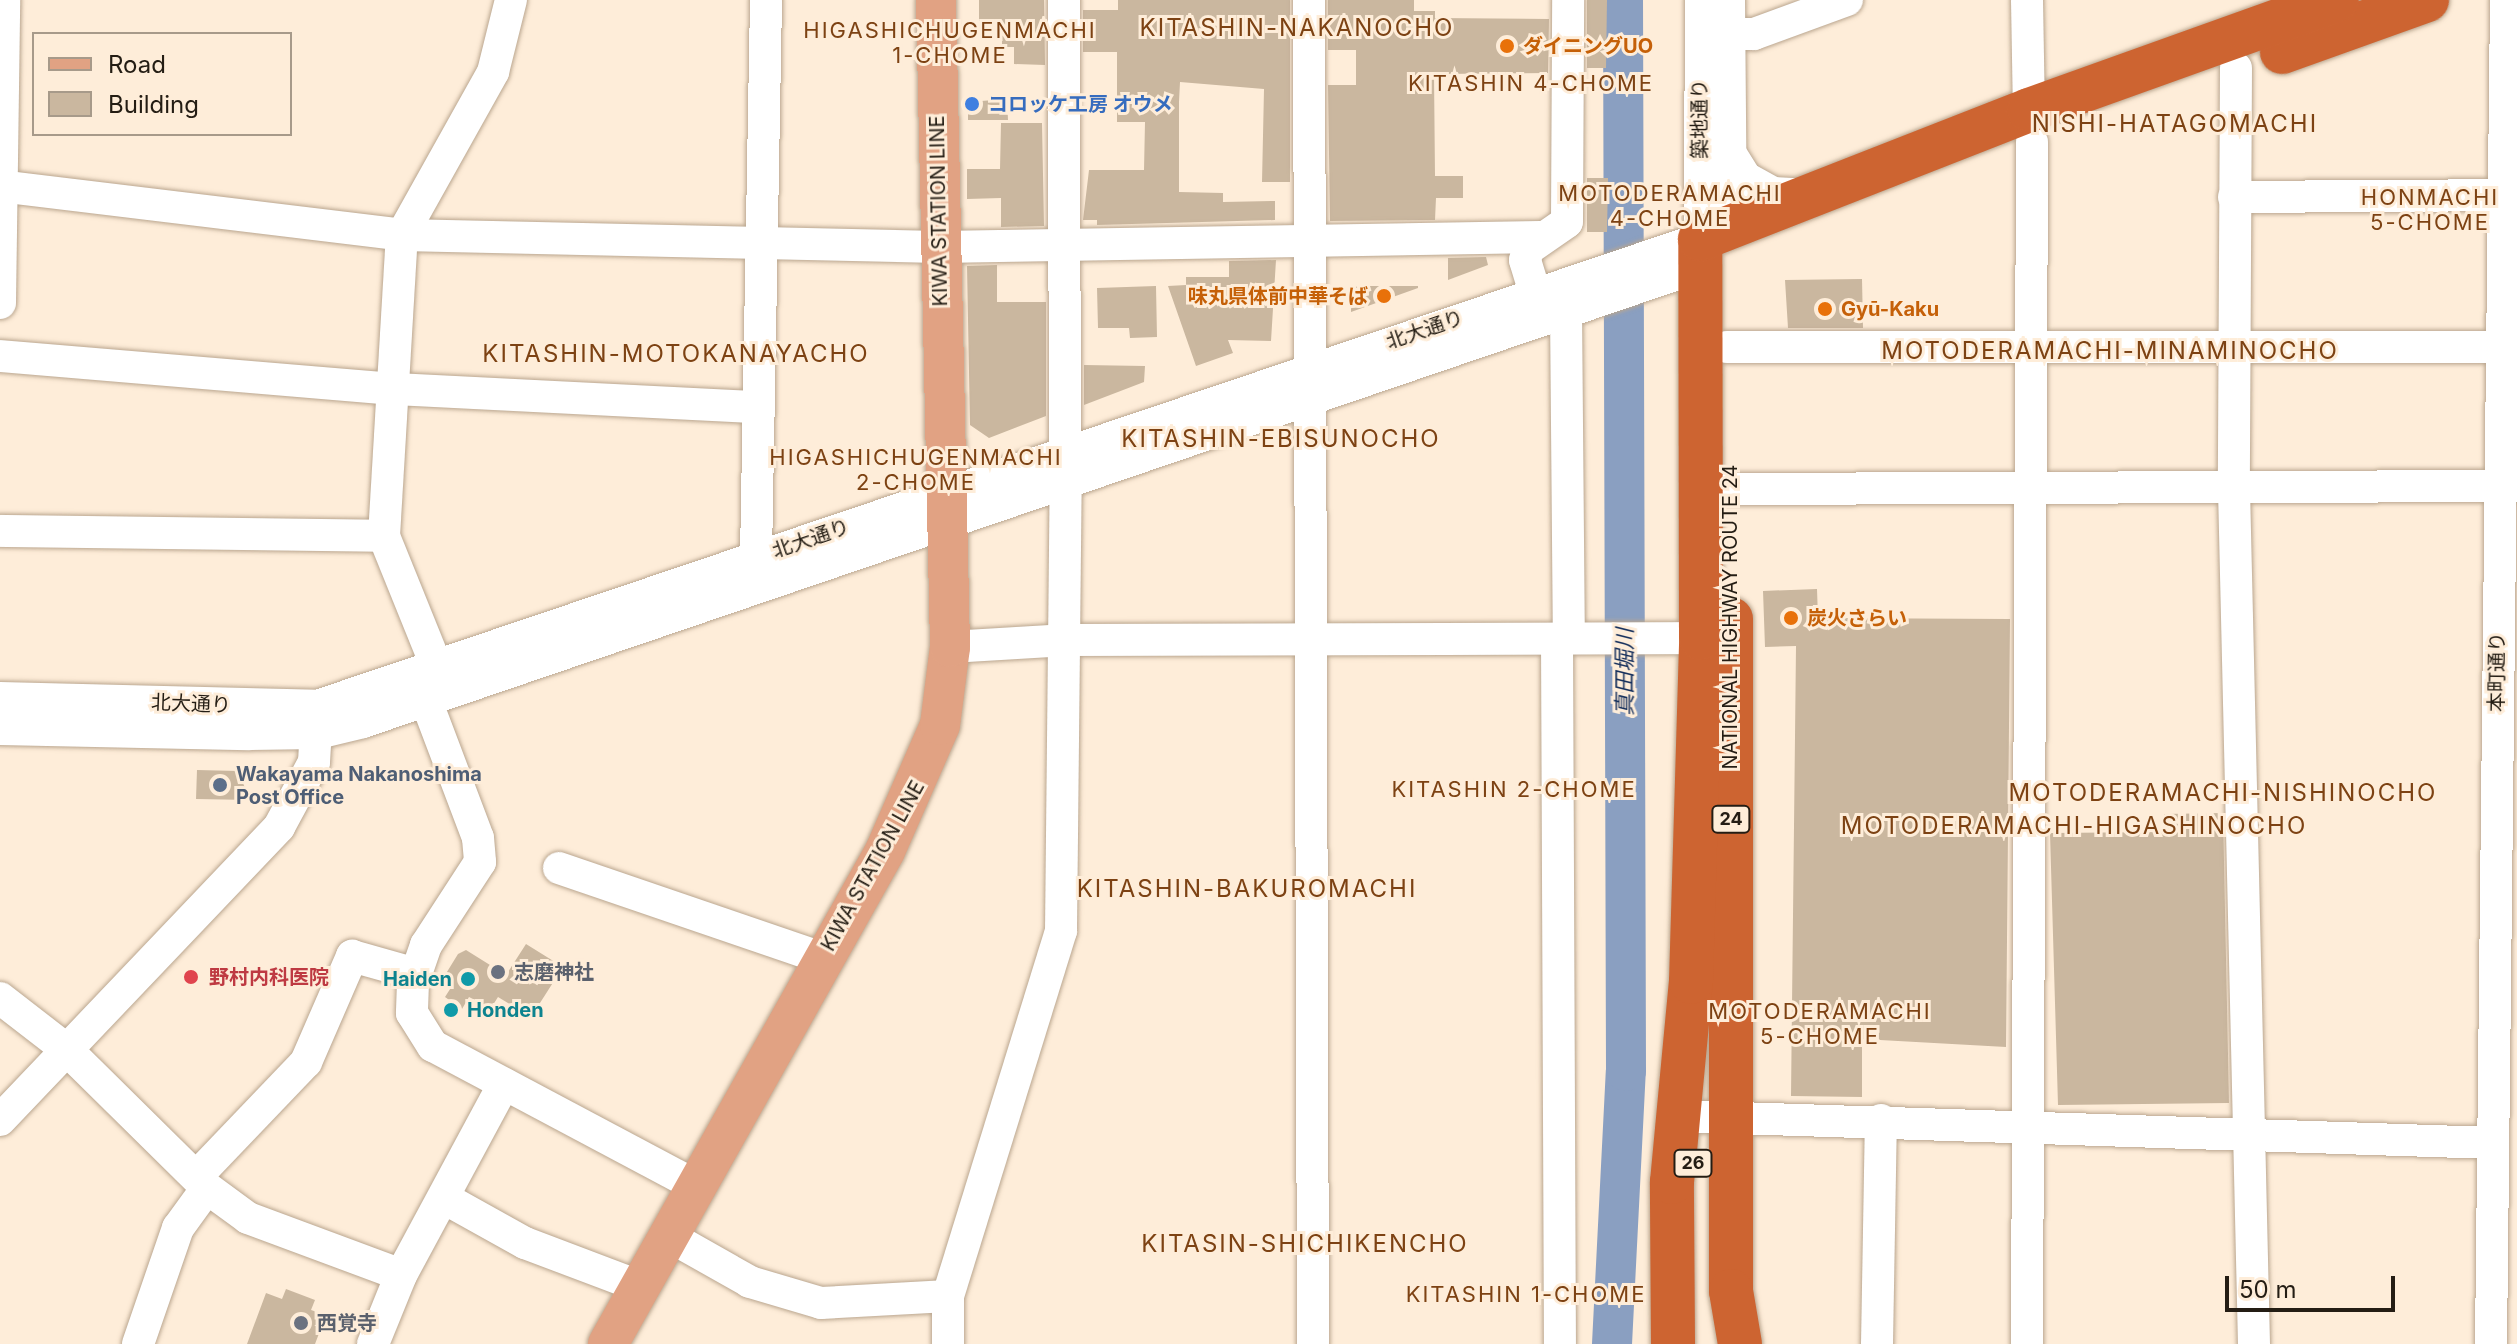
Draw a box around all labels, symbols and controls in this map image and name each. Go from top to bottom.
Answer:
district label: KITASHIN-NAKANOCHO [1140,14,1454,42]
district label: HIGASHICHUGENMACHI 1-CHOME [803,17,1097,68]
legend [32,32,292,136]
place label: ダイニングUO [1523,34,1653,58]
marker: ダイニングUO [1498,37,1516,55]
text: Road [108,50,166,79]
district label: KITASHIN 4-CHOME [1408,71,1654,97]
street label: 築地通り [1688,79,1712,159]
text: Building [108,90,199,119]
place label: コロッケ工房 オウメ [988,92,1173,116]
marker: コロッケ工房 オウメ [963,95,981,113]
district label: NISHI-HATAGOMACHI [2032,110,2318,138]
street label: KIWA STATION LINE [925,115,953,307]
district label: MOTODERAMACHI 4-CHOME [1558,180,1782,232]
district label: HONMACHI 5-CHOME [2361,184,2499,236]
place label: 味丸県体前中華そば [1188,284,1368,308]
marker: 味丸県体前中華そば [1375,287,1393,305]
place label: Gyū-Kaku [1841,297,1939,321]
marker: Gyū-Kaku [1816,300,1834,318]
street label: 北大通り [1383,306,1467,354]
district label: MOTODERAMACHI-MINAMINOCHO [1881,337,2339,365]
district label: KITASHIN-MOTOKANAYACHO [482,340,870,368]
district label: KITASHIN-EBISUNOCHO [1121,425,1441,453]
district label: HIGASHICHUGENMACHI 2-CHOME [769,444,1063,496]
street label: NATIONAL HIGHWAY ROUTE 24 [1718,464,1742,770]
street label: 北大通り [769,515,853,563]
place label: 炭火さらい [1807,606,1907,630]
marker: 炭火さらい [1782,609,1800,627]
water label: 真田堀川 [1612,628,1638,716]
street label: 本町通り [2484,632,2510,712]
street label: 北大通り [151,691,231,717]
place label: Wakayama Nakanoshima Post Office [236,762,482,809]
marker: Wakayama Nakanoshima Post Office [211,776,229,794]
street label: KIWA STATION LINE [816,777,930,955]
district label: KITASHIN 2-CHOME [1391,777,1637,803]
district label: MOTODERAMACHI-NISHINOCHO [2009,779,2437,807]
road number: 24 [1711,805,1751,833]
district label: MOTODERAMACHI-HIGASHINOCHO [1841,812,2307,840]
district label: KITASHIN-BAKUROMACHI [1077,875,1417,903]
place label: 志磨神社 [514,960,594,984]
marker: 志磨神社 [489,963,507,981]
place label: 野村内科医院 [209,965,329,989]
marker: 野村内科医院 [180,966,202,988]
place label: Haiden [383,967,452,991]
marker: Haiden [459,970,477,988]
place label: Honden [467,998,544,1022]
district label: MOTODERAMACHI 5-CHOME [1708,998,1932,1050]
marker: Honden [442,1001,460,1019]
road number: 26 [1673,1149,1713,1177]
district label: KITASIN-SHICHIKENCHO [1141,1230,1469,1258]
scale bar [2229,1260,2399,1310]
text: 50 m [2239,1275,2297,1304]
district label: KITASHIN 1-CHOME [1406,1282,1646,1308]
place label: 西覚寺 [317,1311,377,1335]
marker: 西覚寺 [292,1314,310,1332]

